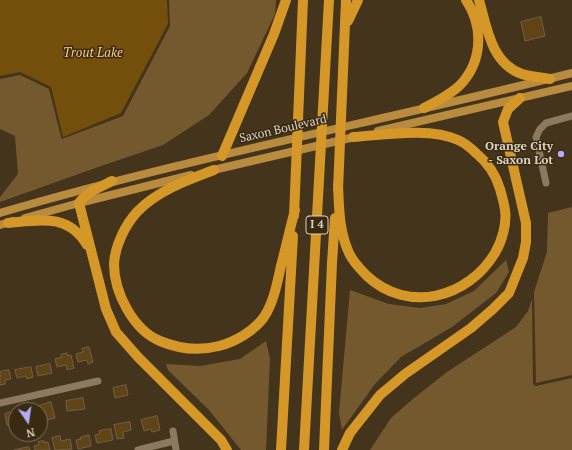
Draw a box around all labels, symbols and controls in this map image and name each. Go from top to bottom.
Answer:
water label: Trout Lake [63,45,123,61]
street label: Saxon Boulevard [238,112,328,146]
place label: Orange City - Saxon Lot [485,140,553,168]
marker: Orange City - Saxon Lot [556,149,566,159]
road number: I 4 [306,216,328,234]
north arrow [8,402,48,442]
text: N [25,425,36,440]

